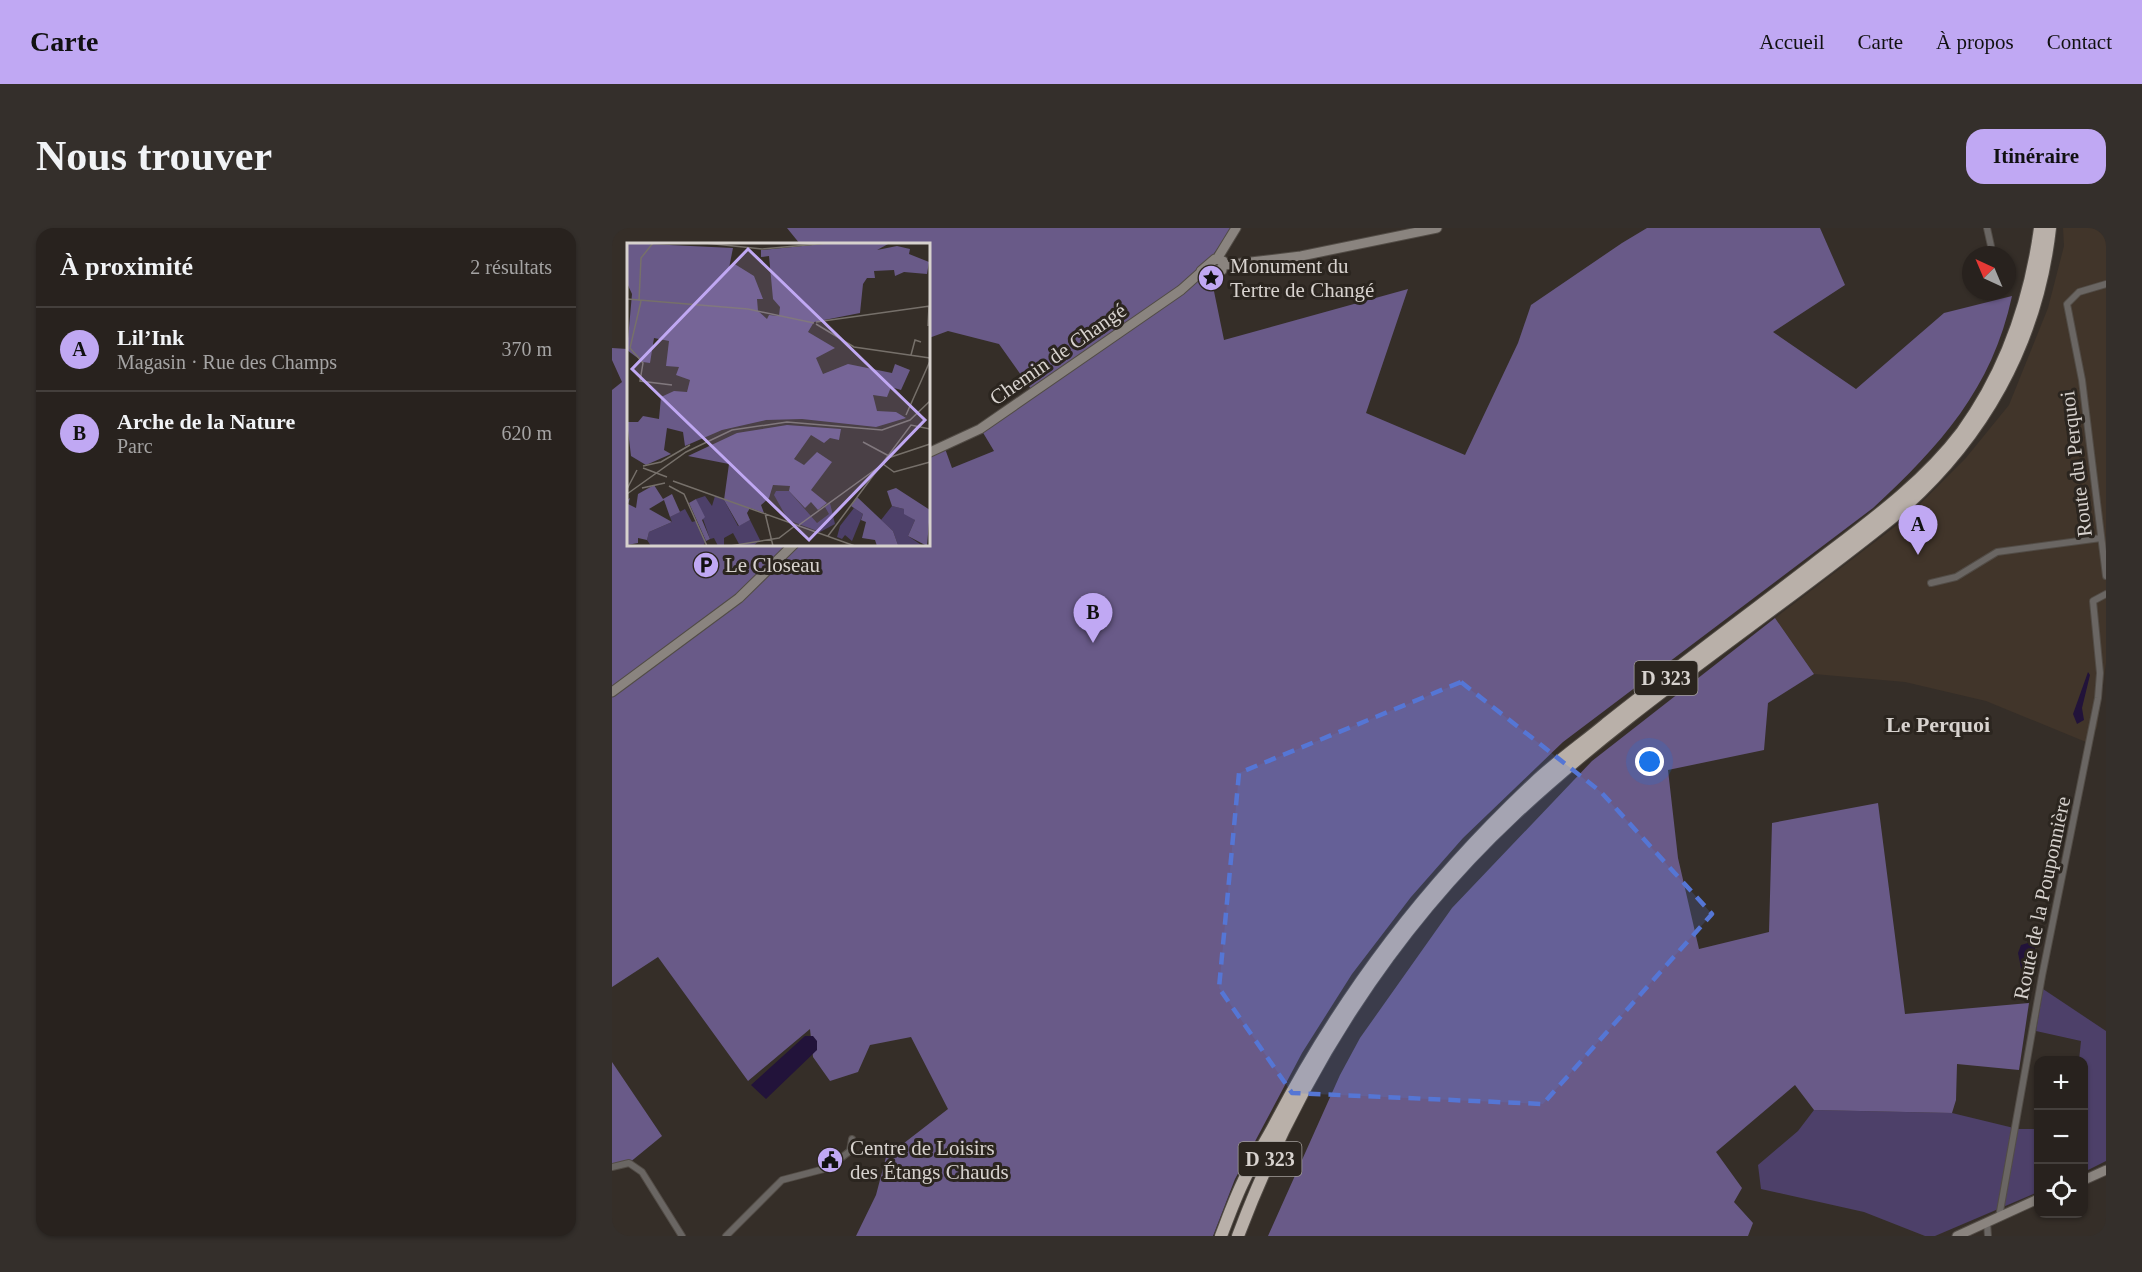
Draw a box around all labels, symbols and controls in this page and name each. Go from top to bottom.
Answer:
text: Carte [30,26,98,57]
text: Accueil [1759,30,1825,54]
text: Carte [1858,30,1903,54]
text: À propos [1936,30,2014,54]
text: Contact [2047,30,2112,54]
button: Itinéraire [1966,129,2106,184]
text: Nous trouver [36,133,272,179]
inset map [627,243,930,546]
north arrow [1962,246,2016,300]
text: À proximité [60,252,193,281]
place label: Monument du Tertre de Changé [1230,254,1374,302]
text: 2 résultats [470,256,552,278]
place icon: Monument du Tertre de Changé [1196,263,1226,293]
street label: Chemin de Changé [985,298,1131,410]
text: Lil’Ink [117,325,184,350]
text: A [72,338,87,360]
text: 370 m [501,338,552,360]
text: Magasin · Rue des Champs [117,351,337,373]
street label: Route du Perquoi [2055,389,2097,538]
text: Arche de la Nature [117,409,295,434]
text: B [73,422,86,444]
text: 620 m [501,422,552,444]
text: Parc [117,435,153,457]
pin: A [1898,506,1938,555]
parking icon: Le Closeau [691,550,721,580]
place label: Le Closeau [725,553,821,577]
pin: B [1074,594,1112,643]
road number: D 323 [1634,661,1698,695]
district label: Le Perquoi [1886,712,1990,737]
your location [1635,747,1664,776]
street label: Route de la Pouponnière [2009,794,2075,1002]
map controls [2034,1056,2088,1218]
button: + [2034,1056,2088,1110]
button: − [2034,1110,2088,1164]
place label: Centre de Loisirs des Étangs Chauds [850,1136,1009,1184]
road number: D 323 [1238,1142,1302,1176]
public building icon: Centre de Loisirs des Étangs Chauds [815,1145,845,1175]
button: locate [2034,1164,2088,1218]

